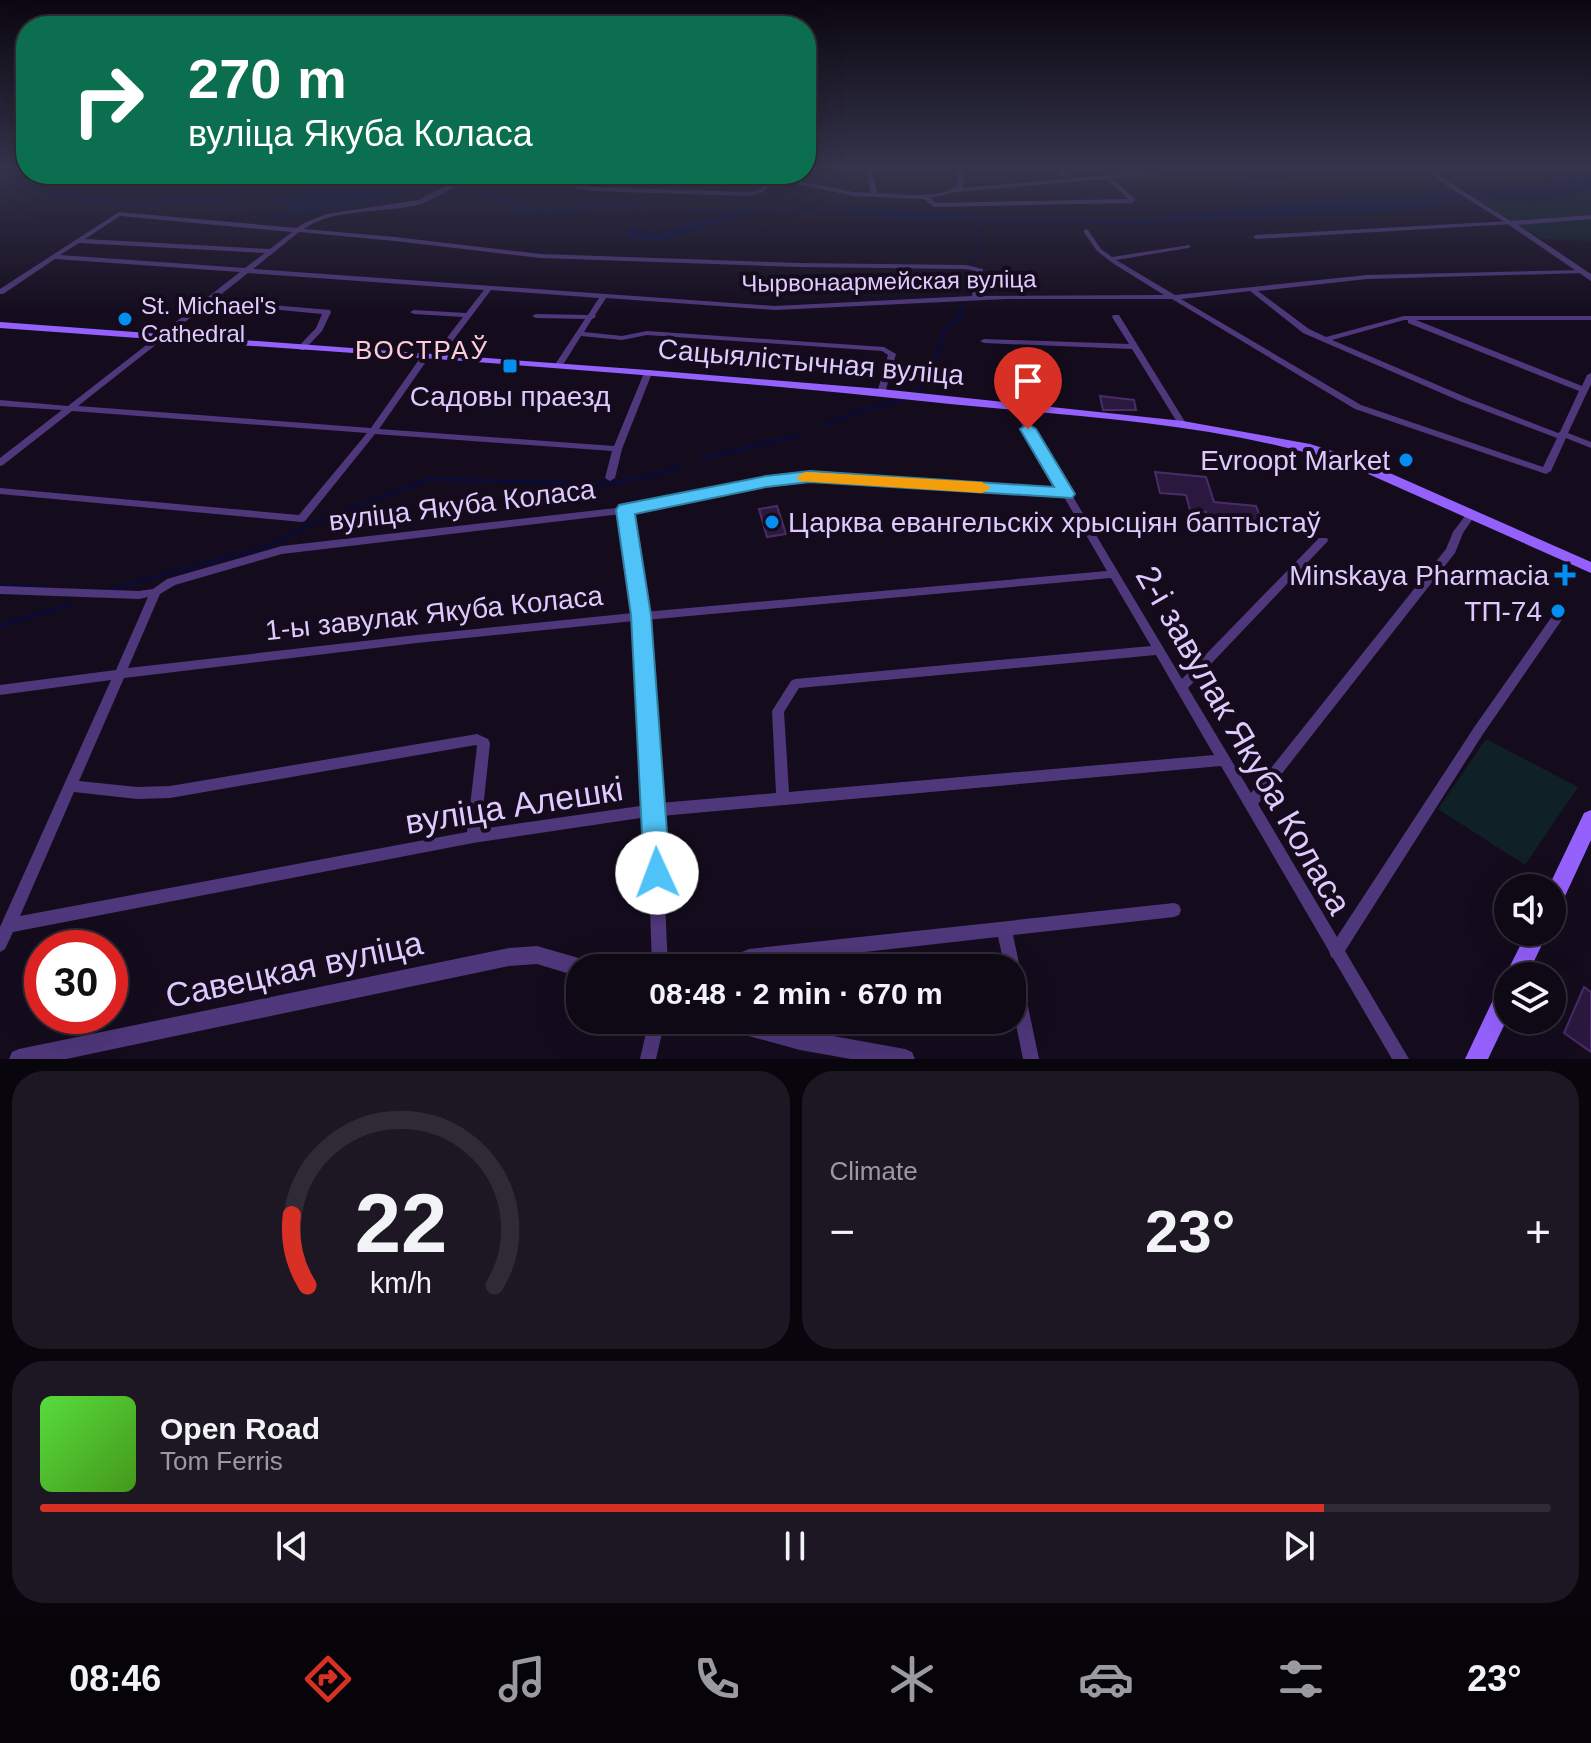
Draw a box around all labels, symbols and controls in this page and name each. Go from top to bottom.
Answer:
text: 270 m [188,47,347,110]
icon: right [56,48,160,152]
text: вуліца Якуба Коласа [188,113,533,154]
street label: Чырвонаармейская вуліца [741,265,1037,297]
place label: St. Michael's Cathedral [141,292,276,347]
marker: St. Michael's Cathedral [116,310,134,328]
street label: Сацыялістычная вуліца [657,333,966,391]
district label: ВОСТРАЎ [355,335,489,365]
pin [994,347,1062,429]
marker: Садовы праезд [501,357,519,375]
icon: arrive [1006,359,1050,403]
place label: Садовы праезд [410,381,610,412]
place label: Evroopt Market [1200,445,1390,476]
marker: Evroopt Market [1397,451,1415,469]
street label: вуліца Якуба Коласа [327,473,597,537]
place label: Царква евангельскіх хрысціян баптыстаў [788,507,1321,538]
marker: Царква евангельскіх хрысціян баптыстаў [763,513,781,531]
street label: 2-і завулак Якуба Коласа [1129,559,1359,921]
place label: Minskaya Pharmacia [1289,560,1549,591]
marker: Minskaya Pharmacia [1556,566,1574,584]
street label: 1-ы завулак Якуба Коласа [264,580,605,646]
place label: ТП-74 [1464,596,1542,627]
marker: ТП-74 [1549,602,1567,620]
street label: вуліца Алешкі [402,769,626,841]
position arrow [615,831,699,915]
map controls [1494,874,1566,1034]
button: sound [1494,874,1566,946]
street label: Савецкая вуліца [162,923,426,1015]
speed limit sign: 30 [24,930,128,1034]
button: layers [1494,962,1566,1034]
text: 08:48 · 2 min · 670 m [649,977,943,1010]
text: Climate [830,1156,918,1186]
text: 22 [354,1177,447,1270]
text: 23° [1145,1198,1236,1265]
text: − [830,1207,855,1256]
text: + [1525,1207,1551,1256]
text: km/h [370,1267,432,1299]
text: Open Road [160,1412,320,1445]
text: Tom Ferris [160,1446,283,1476]
icon: previous [270,1524,314,1568]
icon: pause [773,1524,817,1568]
icon: next [1277,1524,1321,1568]
icon: directions [300,1651,356,1707]
icon: music [494,1651,550,1707]
icon: phone [689,1651,745,1707]
icon: climate [884,1651,940,1707]
icon: car [1078,1651,1134,1707]
icon: filters [1273,1651,1329,1707]
text: 08:46 [69,1658,161,1699]
text: 23° [1467,1658,1522,1699]

